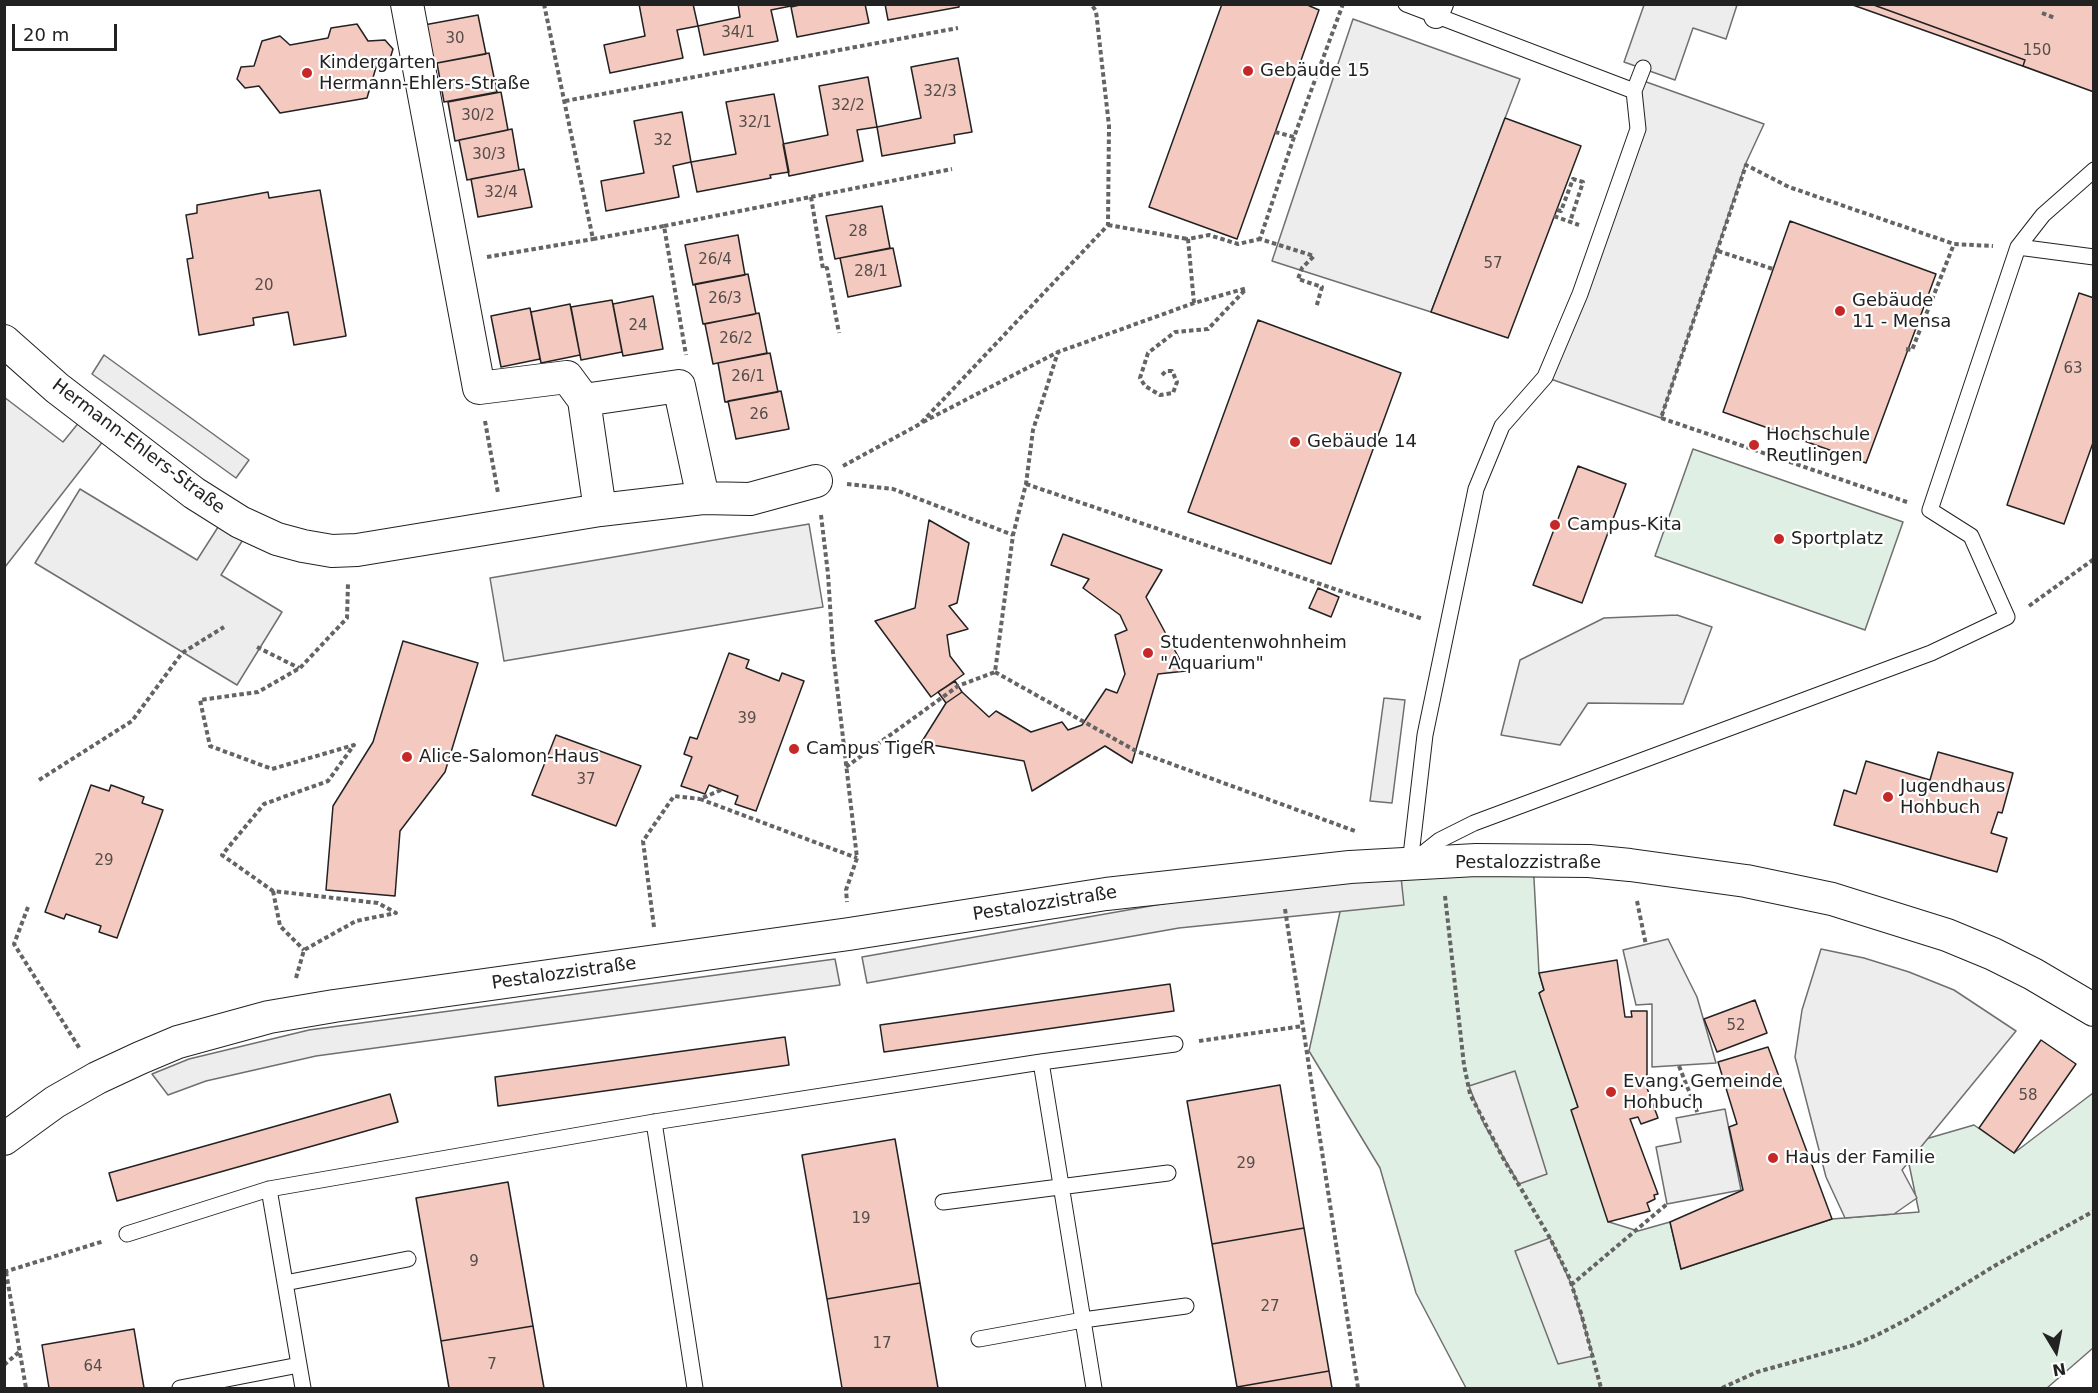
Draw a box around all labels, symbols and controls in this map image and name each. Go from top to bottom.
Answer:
scale bar [15,12,120,50]
text: 20 m [23,24,69,45]
house number: 34/1 [721,24,755,42]
house number: 30 [445,30,465,48]
house number: 150 [2023,42,2051,60]
place label: Kindergarten Hermann-Ehlers-Straße [319,52,530,94]
place label: Gebäude 15 [1260,60,1370,82]
marker: Gebäude 15 [1241,64,1255,78]
marker: Kindergarten Hermann-Ehlers-Straße [300,66,314,80]
house number: 32/3 [923,83,957,101]
house number: 32/2 [831,97,865,115]
house number: 30/2 [461,107,495,125]
house number: 32/1 [738,114,772,132]
house number: 32 [653,132,673,150]
house number: 30/3 [472,146,506,164]
house number: 32/4 [484,184,518,202]
house number: 28 [848,223,868,241]
house number: 26/4 [698,251,732,269]
house number: 57 [1483,255,1503,273]
house number: 28/1 [854,263,888,281]
house number: 20 [254,277,274,295]
house number: 26/3 [708,290,742,308]
place label: Gebäude 11 - Mensa [1852,290,1951,332]
marker: Gebäude 11 - Mensa [1833,304,1847,318]
house number: 24 [628,317,648,335]
house number: 26/2 [719,330,753,348]
house number: 63 [2063,360,2083,378]
house number: 26/1 [731,368,765,386]
street label: Hermann-Ehlers-Straße [47,375,229,519]
house number: 26 [749,406,769,424]
place label: Hochschule Reutlingen [1766,424,1870,466]
place label: Gebäude 14 [1307,431,1417,453]
marker: Gebäude 14 [1288,435,1302,449]
marker: Hochschule Reutlingen [1747,438,1761,452]
place label: Campus-Kita [1567,514,1682,536]
marker: Campus-Kita [1548,518,1562,532]
place label: Sportplatz [1791,528,1883,550]
marker: Sportplatz [1772,532,1786,546]
place label: Studentenwohnheim "Aquarium" [1160,632,1347,674]
marker: Studentenwohnheim "Aquarium" [1141,646,1155,660]
house number: 39 [737,710,757,728]
place label: Campus TigeR [806,738,936,760]
marker: Campus TigeR [787,742,801,756]
place label: Alice-Salomon-Haus [419,746,599,768]
marker: Alice-Salomon-Haus [400,750,414,764]
house number: 37 [576,771,596,789]
place label: Jugendhaus Hohbuch [1900,776,2005,818]
marker: Jugendhaus Hohbuch [1881,790,1895,804]
house number: 29 [94,852,114,870]
street label: Pestalozzistraße [1455,852,1601,874]
street label: Pestalozzistraße [971,882,1119,926]
street label: Pestalozzistraße [490,953,638,995]
house number: 52 [1726,1017,1746,1035]
place label: Evang. Gemeinde Hohbuch [1623,1071,1783,1114]
marker: Evang. Gemeinde Hohbuch [1604,1085,1618,1099]
house number: 58 [2018,1087,2038,1105]
place label: Haus der Familie [1785,1147,1935,1169]
marker: Haus der Familie [1766,1151,1780,1165]
house number: 29 [1236,1155,1256,1173]
house number: 19 [851,1210,871,1228]
house number: 9 [469,1253,479,1271]
house number: 27 [1260,1298,1280,1316]
north arrow [2026,1321,2086,1381]
house number: 17 [872,1335,892,1353]
house number: 7 [487,1356,497,1374]
house number: 64 [83,1358,103,1376]
text: N [2051,1359,2067,1380]

